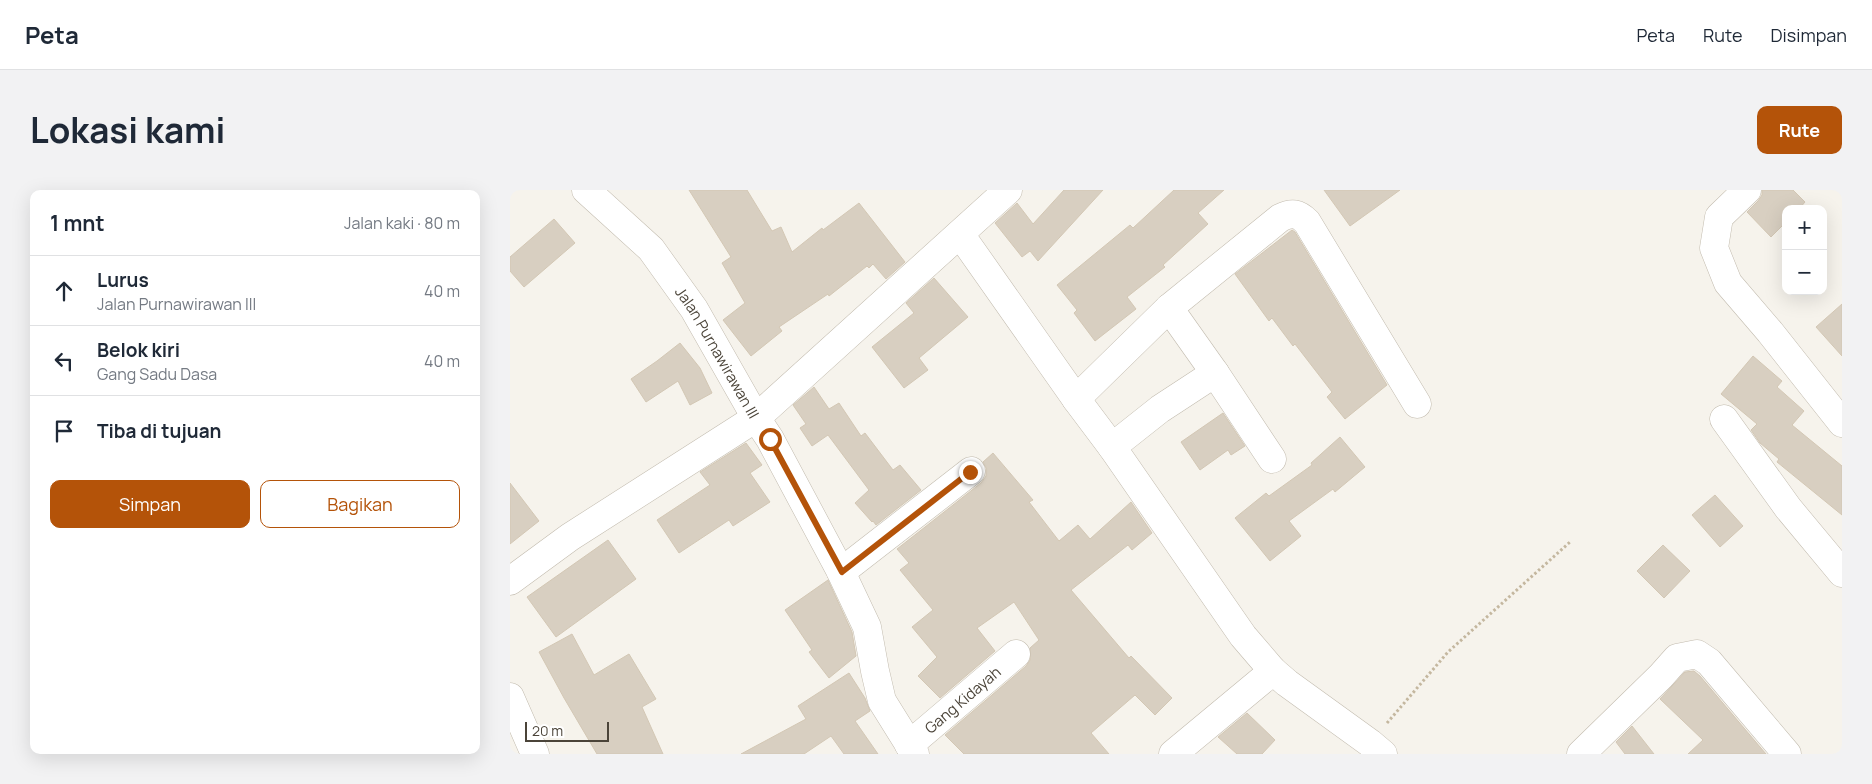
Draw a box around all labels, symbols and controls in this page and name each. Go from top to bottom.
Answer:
text: Peta [25,18,79,51]
text: Peta [1636,23,1675,47]
text: Rute [1703,23,1742,47]
text: Disimpan [1770,23,1847,47]
text: Lokasi kami [30,106,225,154]
button: Rute [1757,106,1842,154]
map controls [1782,205,1827,295]
button: + [1782,205,1827,250]
text: 1 mnt [50,209,105,237]
text: Jalan kaki · 80 m [344,212,460,234]
button: − [1782,250,1827,295]
text: Lurus [97,267,149,293]
icon: ahead [50,277,78,305]
text: 40 m [424,280,460,302]
street label: Jalan Purnawirawan III [671,282,765,422]
text: Jalan Purnawirawan III [97,293,256,315]
text: Belok kiri [97,337,180,363]
icon: left [50,347,78,375]
text: 40 m [424,350,460,372]
text: Gang Sadu Dasa [97,363,217,385]
icon: arrive [50,417,78,445]
text: Tiba di tujuan [97,418,221,444]
route start [759,428,782,451]
route end [959,461,982,484]
button: Simpan [50,480,250,528]
button: Bagikan [260,480,460,528]
street label: Gang Kidayah [920,661,1005,738]
scale bar [525,719,609,742]
text: 20 m [532,721,563,740]

